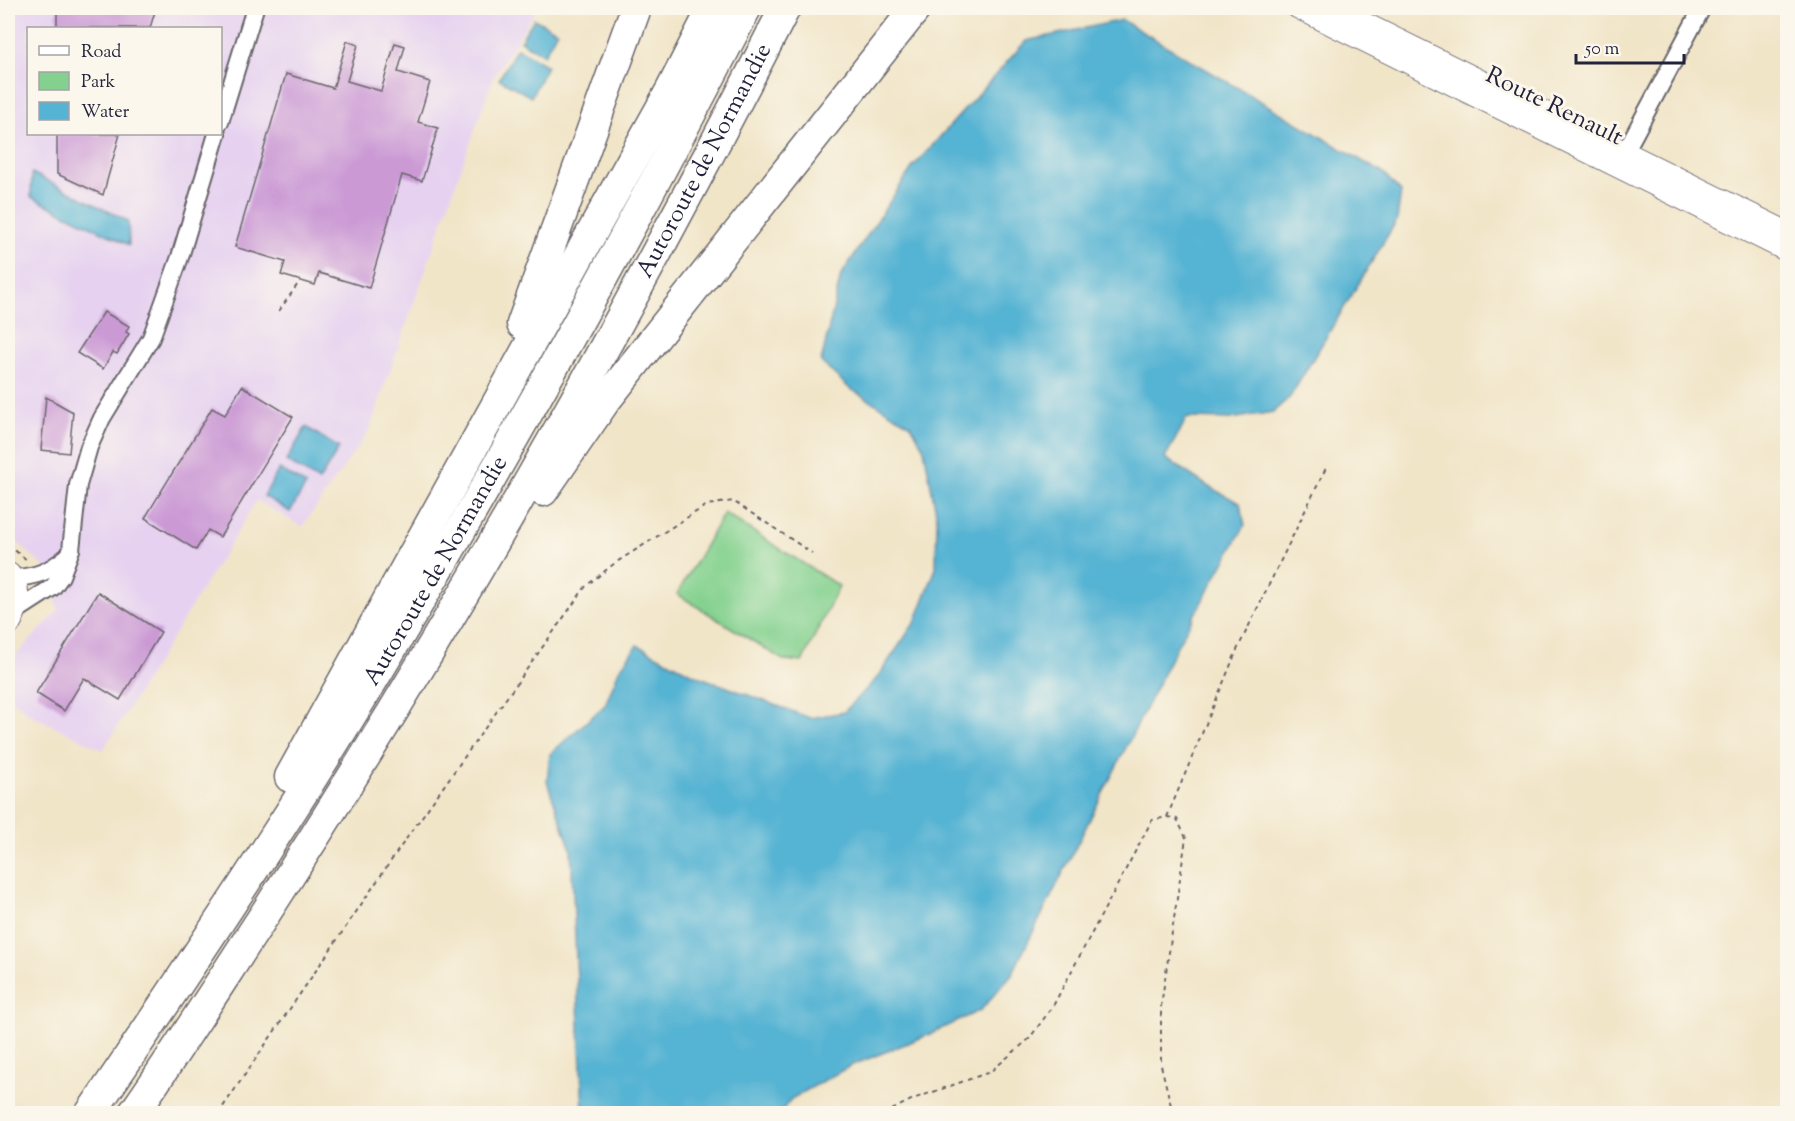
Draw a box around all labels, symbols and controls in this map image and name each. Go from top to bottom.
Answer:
legend [27,27,222,135]
scale bar [1576,27,1684,65]
text: 50 m [1584,37,1620,63]
street label: Autoroute de Normandie [629,38,781,285]
text: Road [81,40,121,66]
street label: Route Renault [1480,59,1628,155]
text: Park [81,70,116,96]
text: Water [81,100,130,126]
street label: Autoroute de Normandie [356,450,517,693]

